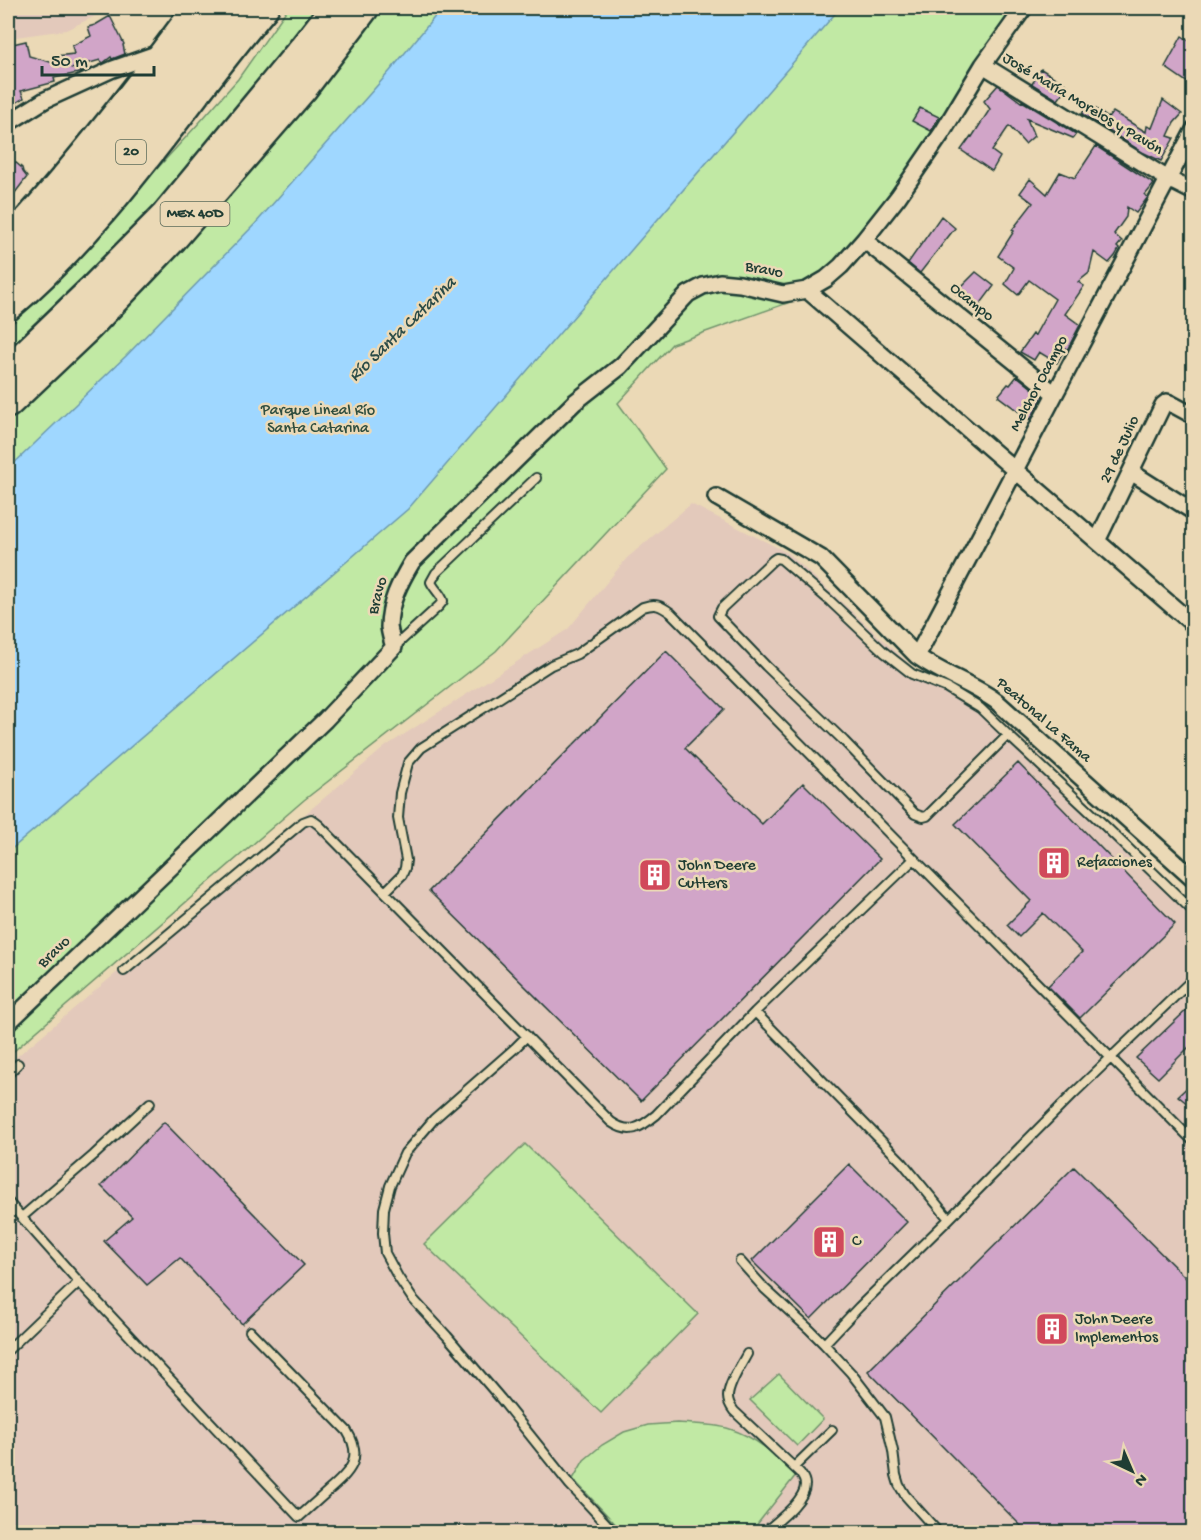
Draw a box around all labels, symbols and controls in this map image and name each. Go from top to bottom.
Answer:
scale bar [42,39,154,77]
street label: José María Morelos y Pavón [998,50,1166,161]
text: 50 m [51,52,88,73]
road number: 20 [116,140,146,164]
road number: MEX 40D [160,202,230,226]
street label: Bravo [743,258,785,284]
water label: Río Santa Catarina [345,273,462,387]
street label: Ocampo [945,279,997,327]
street label: Melchor Ocampo [1007,333,1073,435]
park label: Parque Lineal Río Santa Catarina [260,402,375,439]
street label: 29 de Julio [1097,413,1145,487]
street label: Bravo [365,575,393,618]
street label: Peatonal La Fama [991,674,1096,768]
building icon: Refacciones [1036,845,1072,881]
place label: Refacciones [1077,854,1153,873]
building icon: John Deere Cutters [637,857,673,893]
place label: John Deere Cutters [678,857,756,894]
street label: Bravo [34,933,75,974]
building icon: C [811,1224,847,1260]
place label: C [852,1233,862,1252]
building icon: John Deere Implementos [1034,1311,1070,1347]
place label: John Deere Implementos [1075,1311,1159,1348]
north arrow [1102,1441,1162,1501]
text: N [1129,1469,1150,1490]

